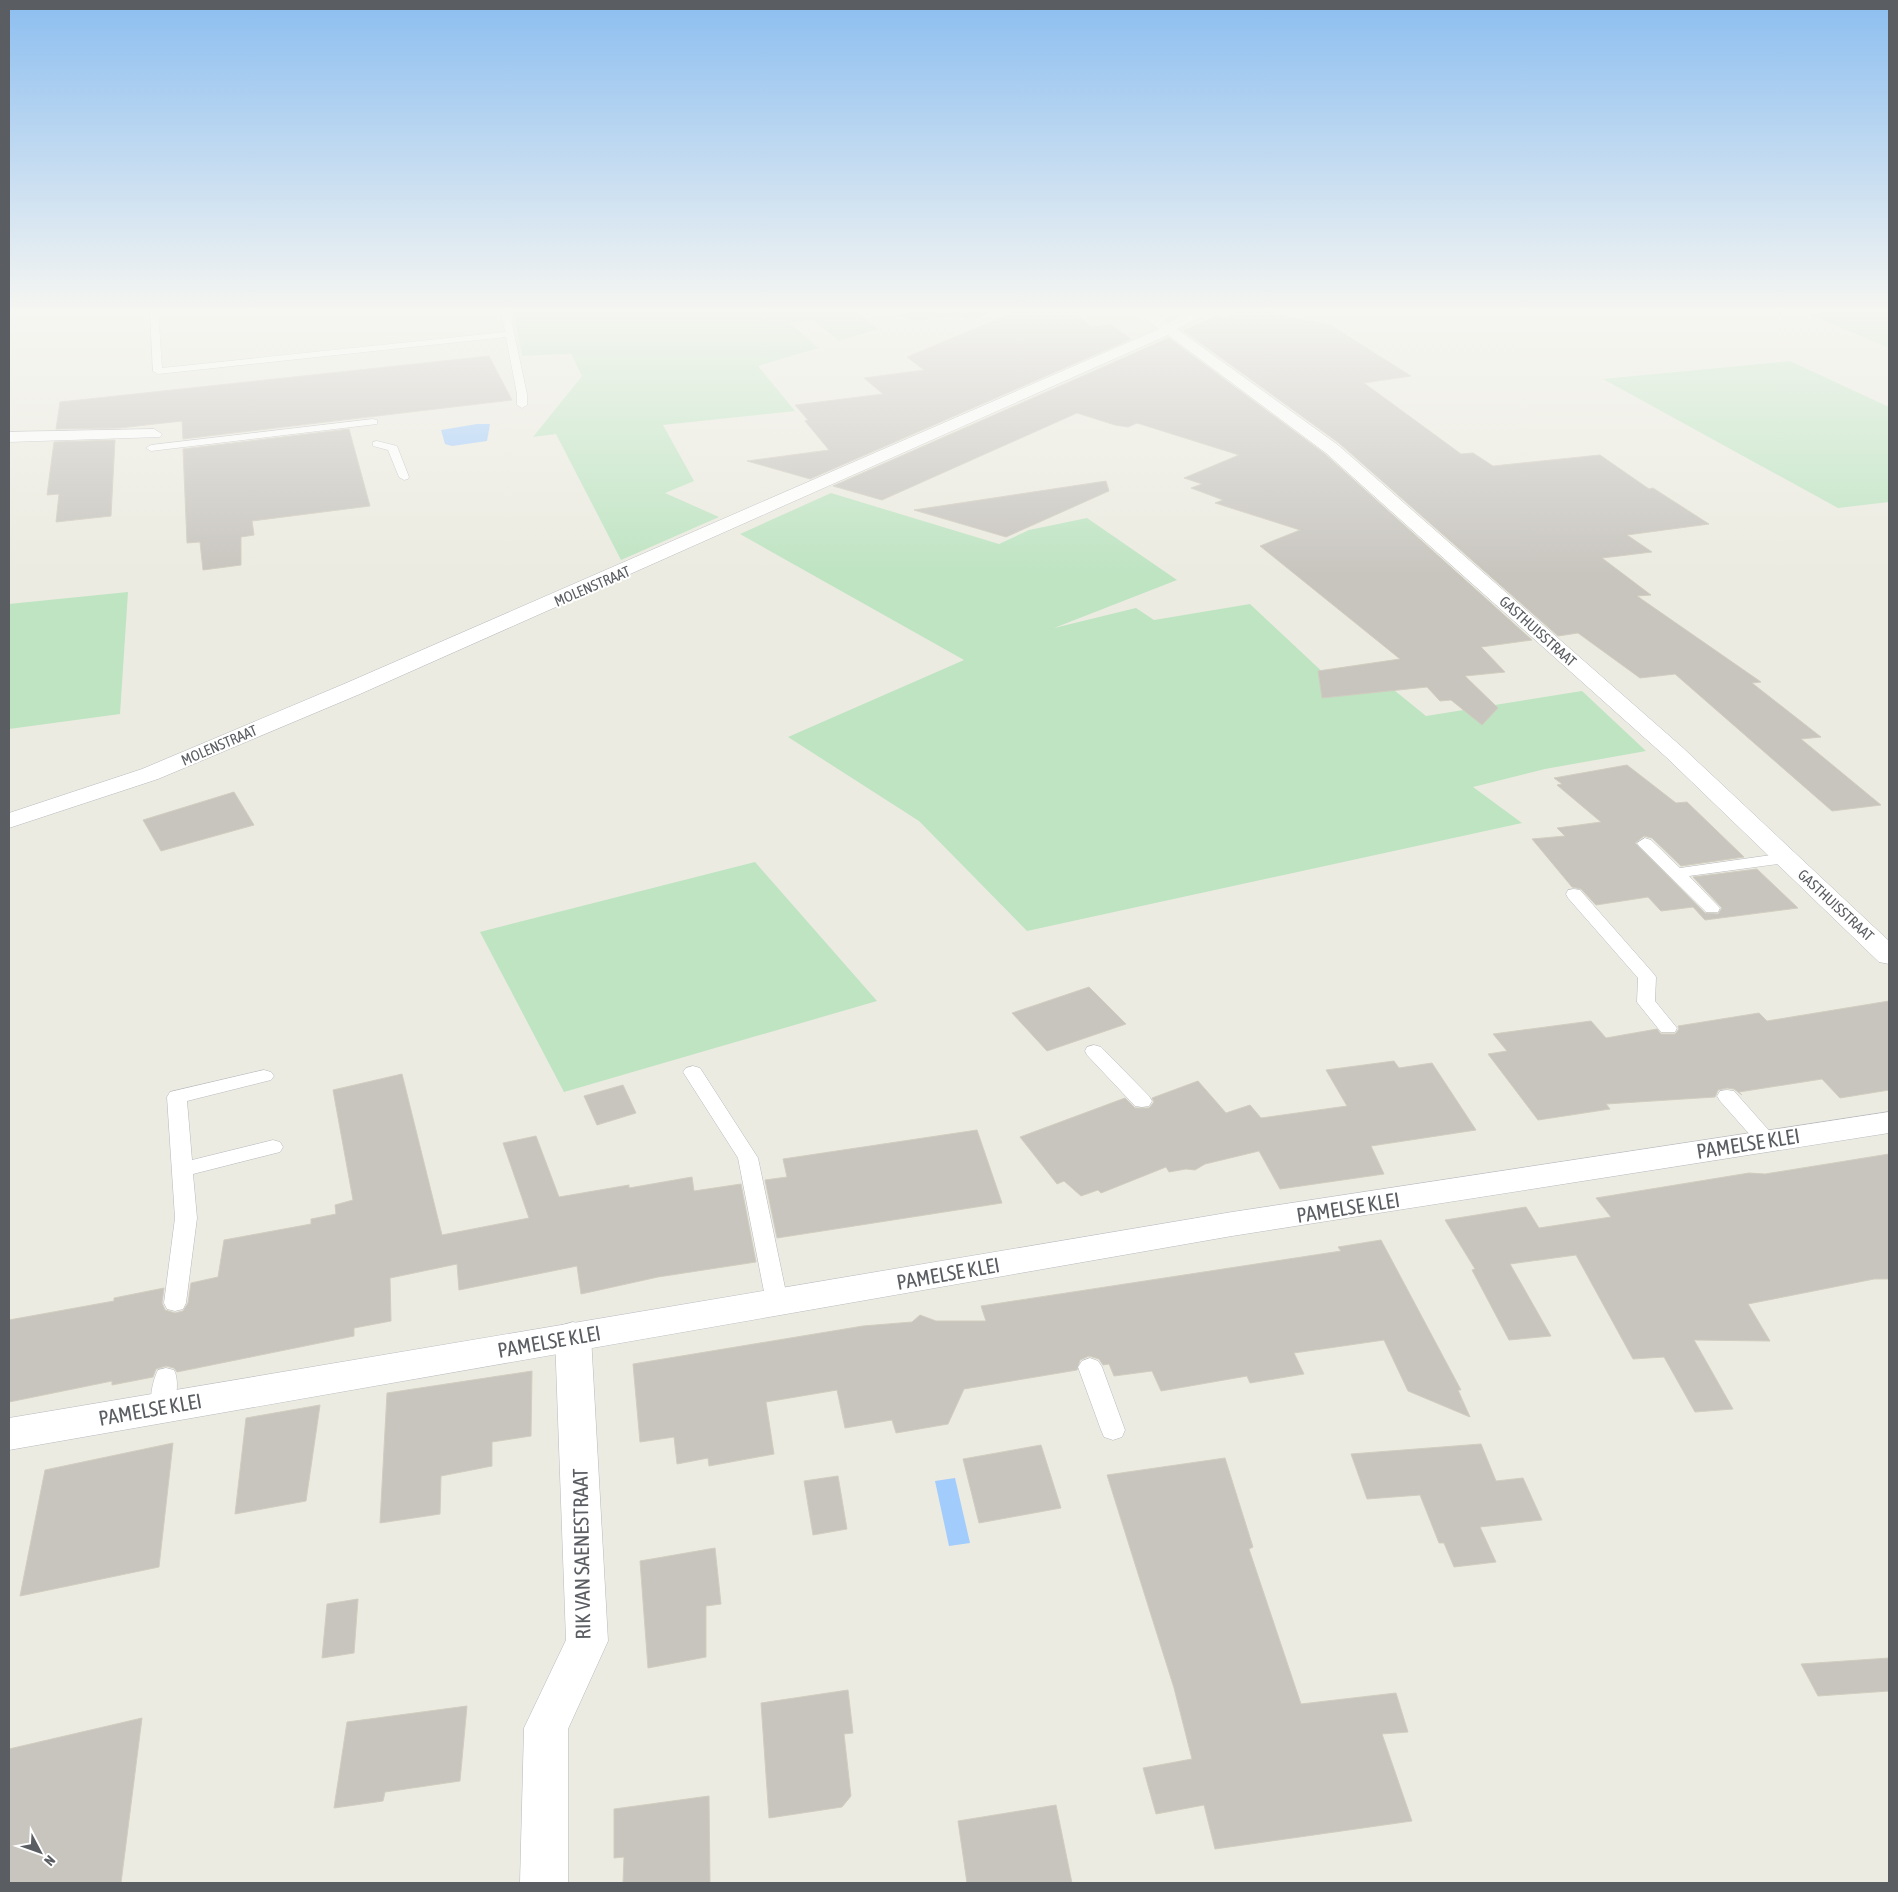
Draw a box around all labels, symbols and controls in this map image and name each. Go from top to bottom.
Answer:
street label: MOLENSTRAAT [551,562,633,610]
street label: GASTHUISSTRAAT [1496,592,1580,670]
street label: MOLENSTRAAT [178,721,260,769]
street label: GASTHUISSTRAAT [1795,866,1878,945]
street label: PAMELSE KLEI [1695,1123,1801,1163]
street label: PAMELSE KLEI [1295,1187,1401,1227]
street label: PAMELSE KLEI [895,1252,1001,1294]
street label: PAMELSE KLEI [496,1320,602,1362]
street label: PAMELSE KLEI [97,1388,203,1430]
street label: RIK VAN SAENESTRAAT [568,1468,594,1640]
north arrow [15,1827,65,1877]
text: N [41,1852,59,1869]

